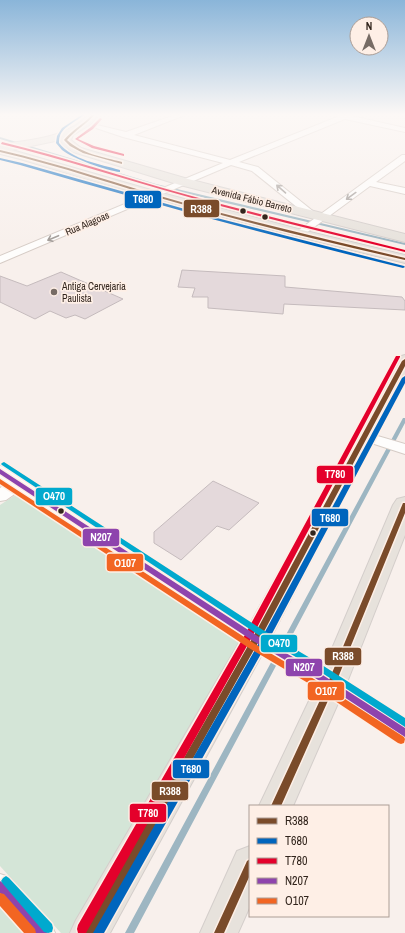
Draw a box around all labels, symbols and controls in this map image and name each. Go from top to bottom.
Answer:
north arrow [349,16,389,56]
text: N [366,19,372,33]
street label: Avenida Fábio Barreto [210,183,294,216]
one-way arrow [276,184,286,193]
line badge: T680 [124,190,162,209]
text: T680 [133,192,153,206]
one-way arrow [345,192,356,200]
line badge: R388 [183,199,220,218]
text: R388 [190,202,212,216]
unlabelled marker [238,206,248,216]
street label: Rua Alagoas [63,208,111,239]
unlabelled marker [260,212,270,222]
one-way arrow [47,234,59,242]
place label: Antiga Cervejaria Paulista [61,280,126,305]
marker: Antiga Cervejaria Paulista [49,287,59,297]
line badge: T780 [316,465,354,484]
text: T780 [325,467,345,481]
line badge: O470 [35,487,73,506]
text: O470 [43,489,65,503]
unlabelled marker [56,506,66,516]
line badge: T680 [311,508,349,527]
text: T680 [320,511,340,525]
line badge: N207 [82,528,120,547]
unlabelled marker [308,528,318,538]
text: N207 [90,530,112,544]
line badge: O107 [106,553,144,572]
text: O107 [114,556,136,570]
line badge: O470 [260,634,298,653]
text: O470 [268,636,290,650]
line badge: R388 [324,647,362,666]
text: R388 [332,649,354,663]
line badge: N207 [285,658,323,677]
text: N207 [293,660,315,674]
line badge: O107 [307,681,345,701]
text: O107 [315,684,337,698]
line badge: T680 [172,759,210,779]
text: T680 [181,762,201,776]
line badge: R388 [151,781,189,801]
text: R388 [159,784,181,798]
line badge: T780 [129,803,167,823]
legend [249,805,389,917]
text: T780 [138,806,158,820]
text: R388 [285,813,309,829]
text: T680 [285,833,307,849]
text: T780 [285,853,307,869]
text: N207 [285,873,309,889]
text: O107 [285,893,310,909]

